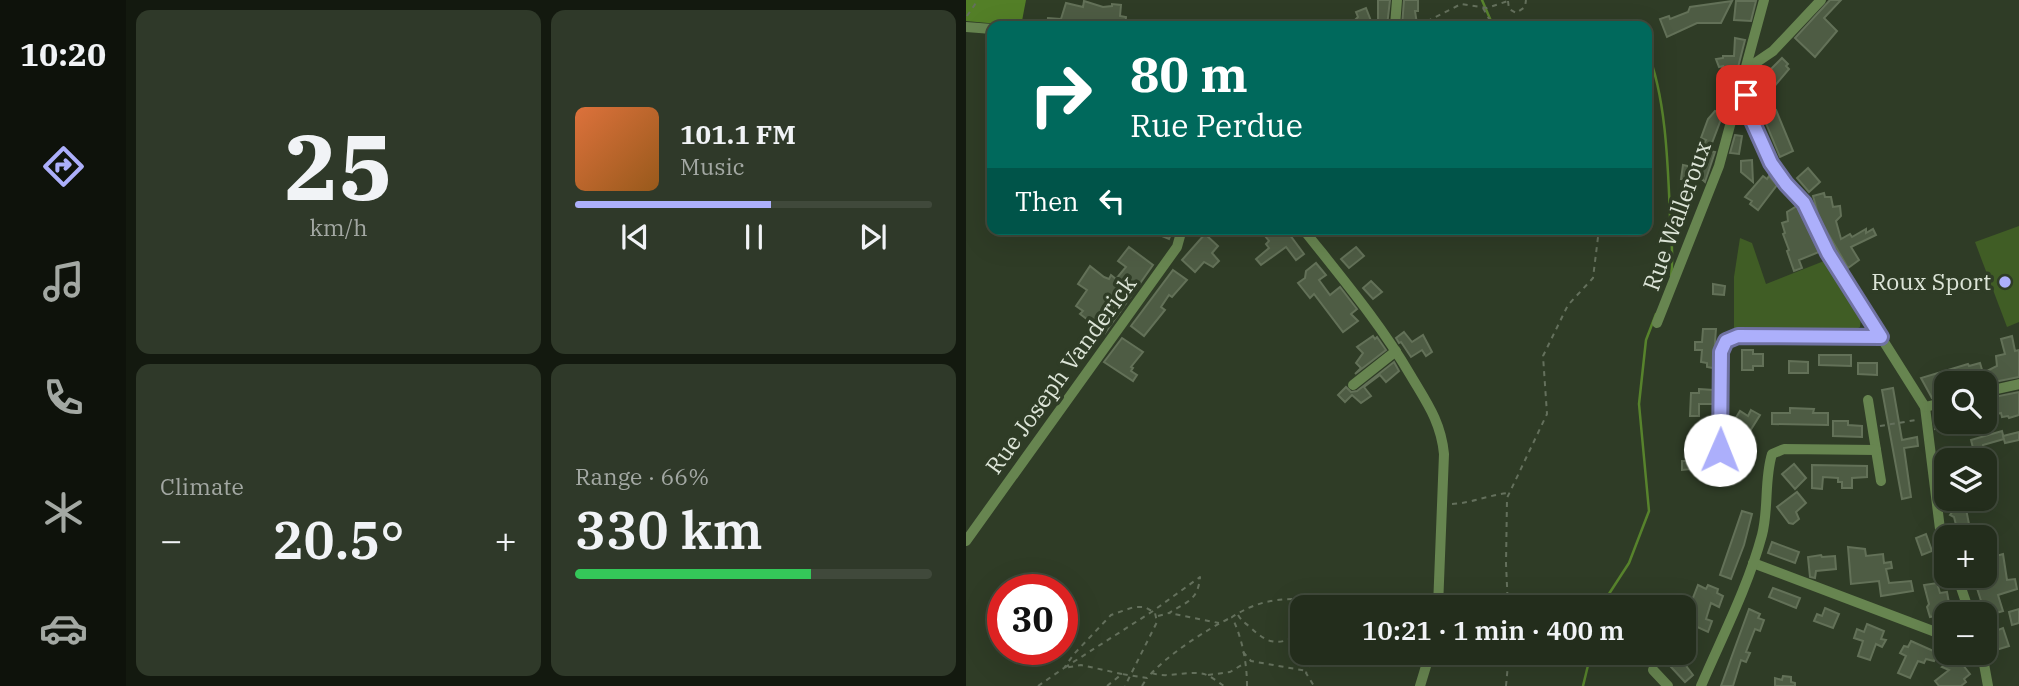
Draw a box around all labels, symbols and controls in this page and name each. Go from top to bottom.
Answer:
text: 10:20 [20,33,106,75]
text: 80 m [1130,42,1248,105]
icon: right [1015,49,1106,140]
pin [1716,65,1776,125]
icon: arrive [1727,76,1765,114]
text: Rue Perdue [1130,104,1303,146]
text: 25 [284,107,393,225]
text: 101.1 FM [680,117,796,151]
street label: Rue Walleroux [1635,137,1717,295]
icon: directions [39,142,88,191]
text: Music [680,151,745,181]
icon: left [1093,182,1131,220]
text: Then [1015,184,1079,218]
text: km/h [309,212,368,242]
icon: previous [616,218,654,256]
icon: pause [735,218,773,256]
icon: next [854,218,892,256]
icon: music [39,257,88,306]
place label: Roux Sport [1871,266,1991,296]
street label: Rue Joseph Vanderick [978,269,1143,479]
marker: Roux Sport [1997,274,2013,290]
map controls [1934,371,1997,665]
button: search [1934,371,1997,434]
icon: phone [39,373,88,422]
position arrow [1683,413,1757,487]
button: layers [1934,448,1997,511]
text: Range · 66% [575,461,709,491]
text: Climate [160,471,244,501]
icon: climate [39,488,88,537]
text: 330 km [575,496,763,563]
text: 20.5° [272,506,405,573]
text: − [160,515,183,564]
text: + [494,515,517,564]
button: + [1934,525,1997,588]
speed limit sign: 30 [987,574,1078,665]
button: − [1934,602,1997,665]
icon: car [39,604,88,653]
text: 10:21 · 1 min · 400 m [1362,613,1624,647]

